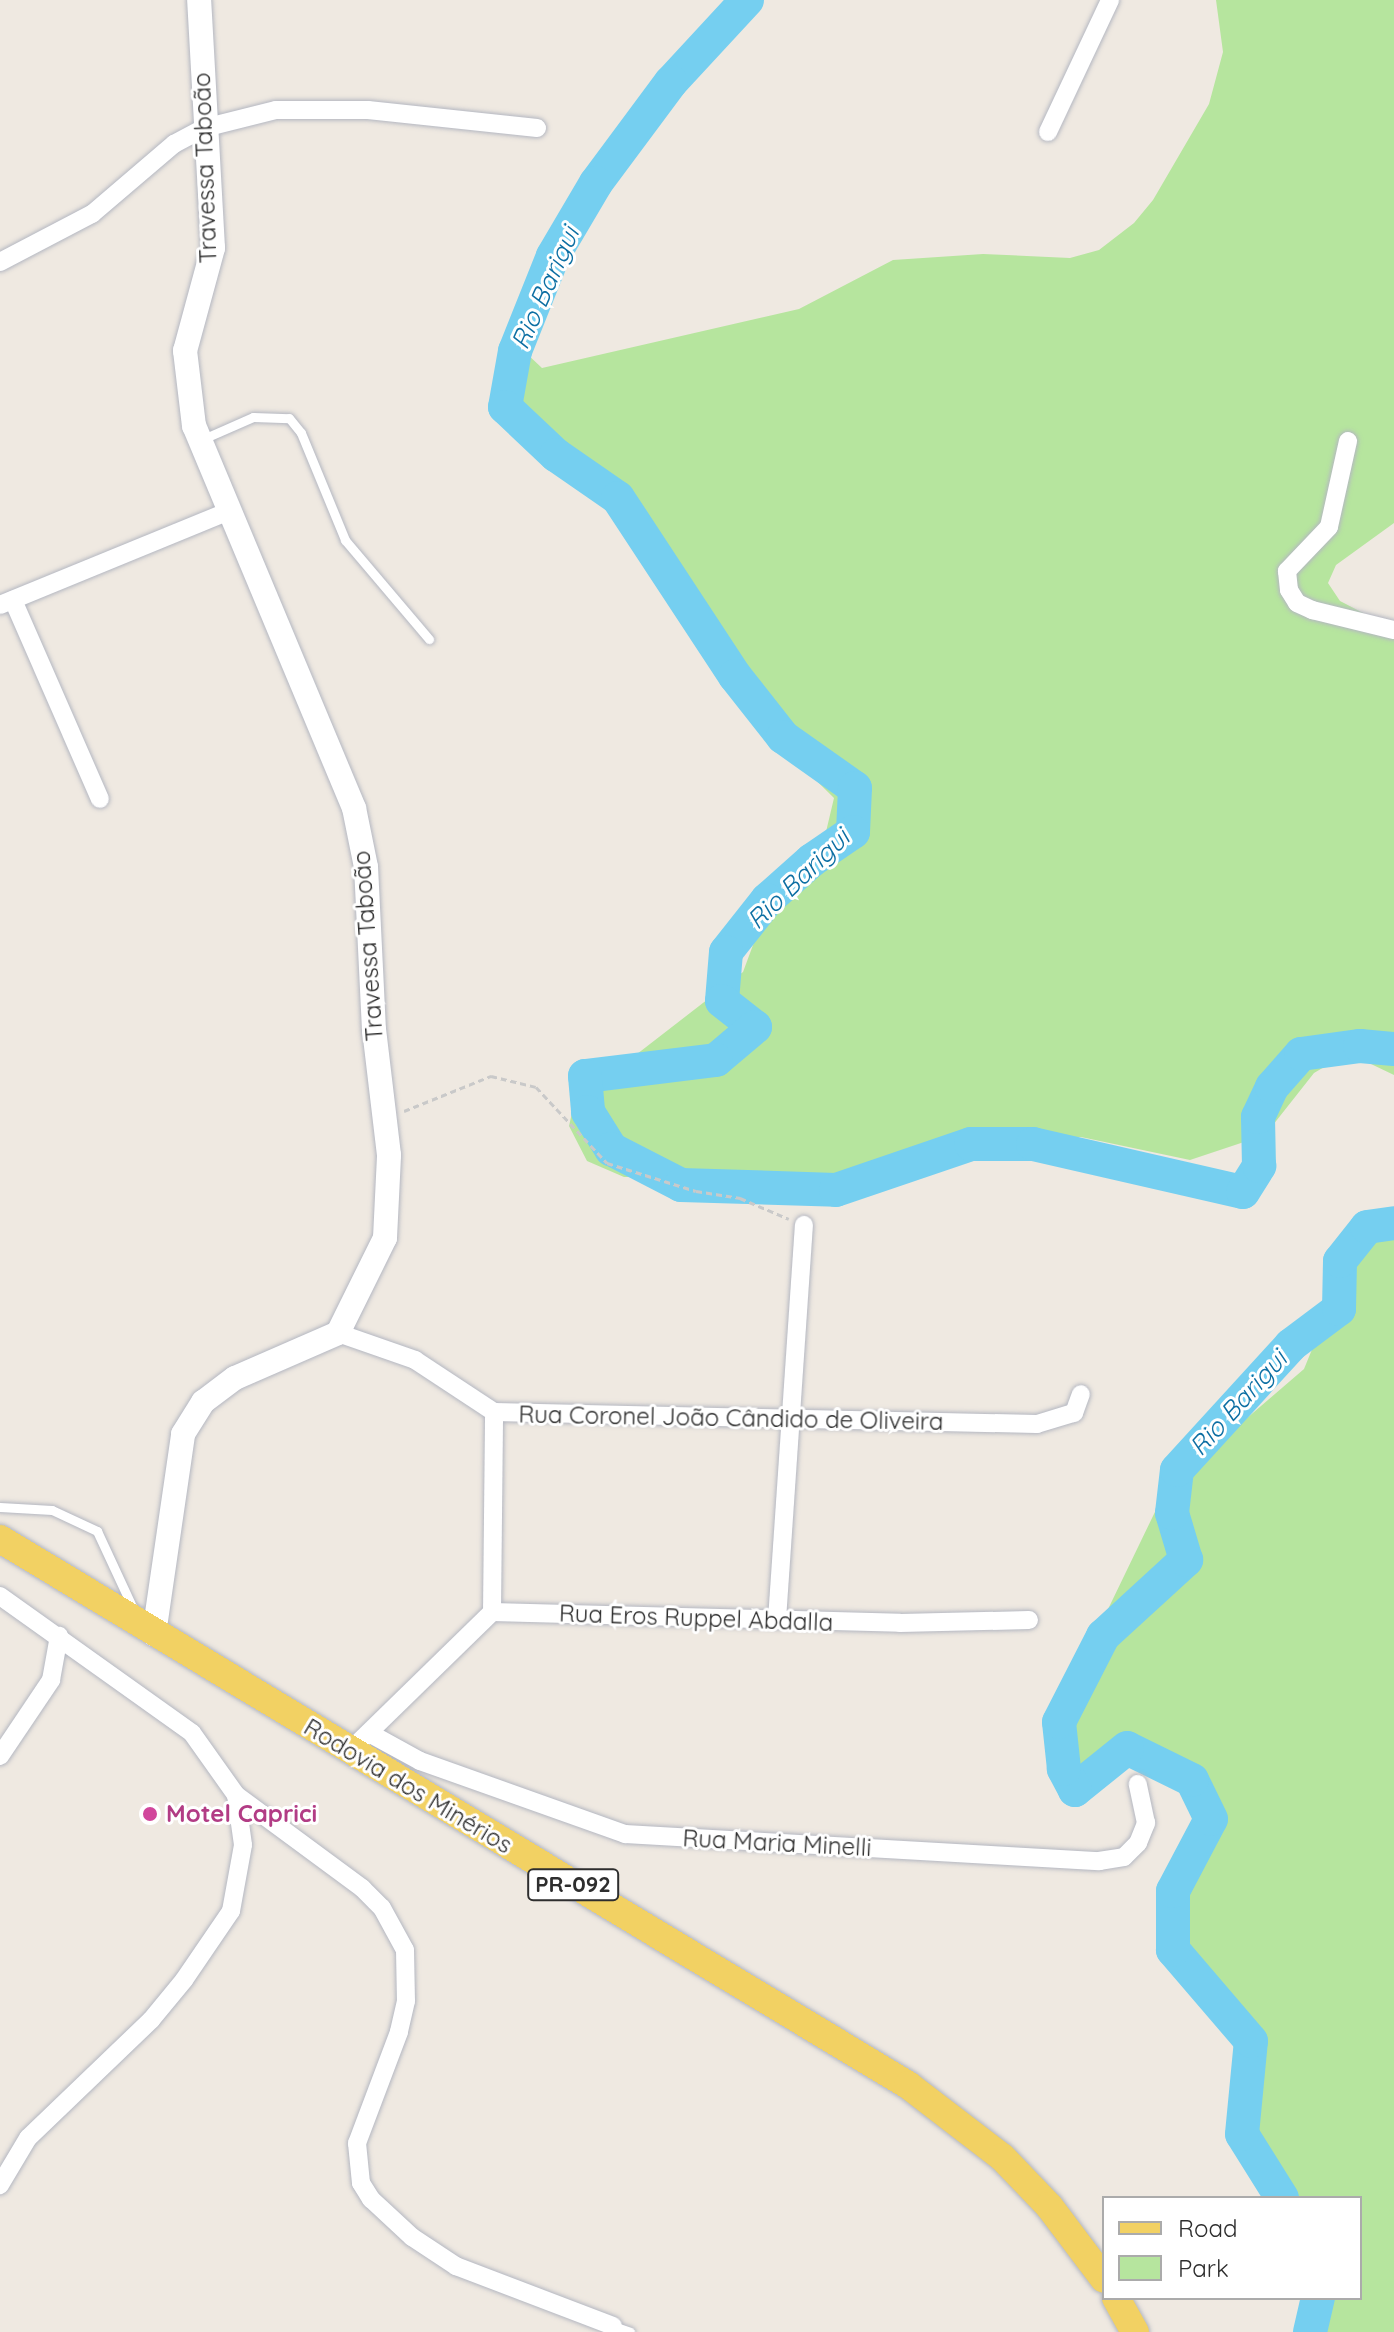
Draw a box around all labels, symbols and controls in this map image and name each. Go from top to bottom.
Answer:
street label: Travessa Taboão [187,72,223,264]
water label: Rio Barigui [504,222,586,354]
water label: Rio Barigui [740,822,856,936]
street label: Travessa Taboão [347,850,389,1042]
water label: Rio Barigui [1183,1344,1293,1462]
street label: Rua Coronel João Cândido de Oliveira [518,1400,944,1436]
street label: Rua Eros Ruppel Abdalla [558,1599,834,1637]
street label: Rodovia dos Minérios [299,1712,517,1860]
place label: Motel Caprici [166,1800,317,1828]
marker: Motel Caprici [141,1805,159,1823]
street label: Rua Maria Minelli [682,1824,872,1862]
road number: PR-092 [527,1867,619,1903]
legend [1102,2196,1362,2300]
text: Road [1178,2213,1238,2243]
text: Park [1178,2253,1229,2283]

